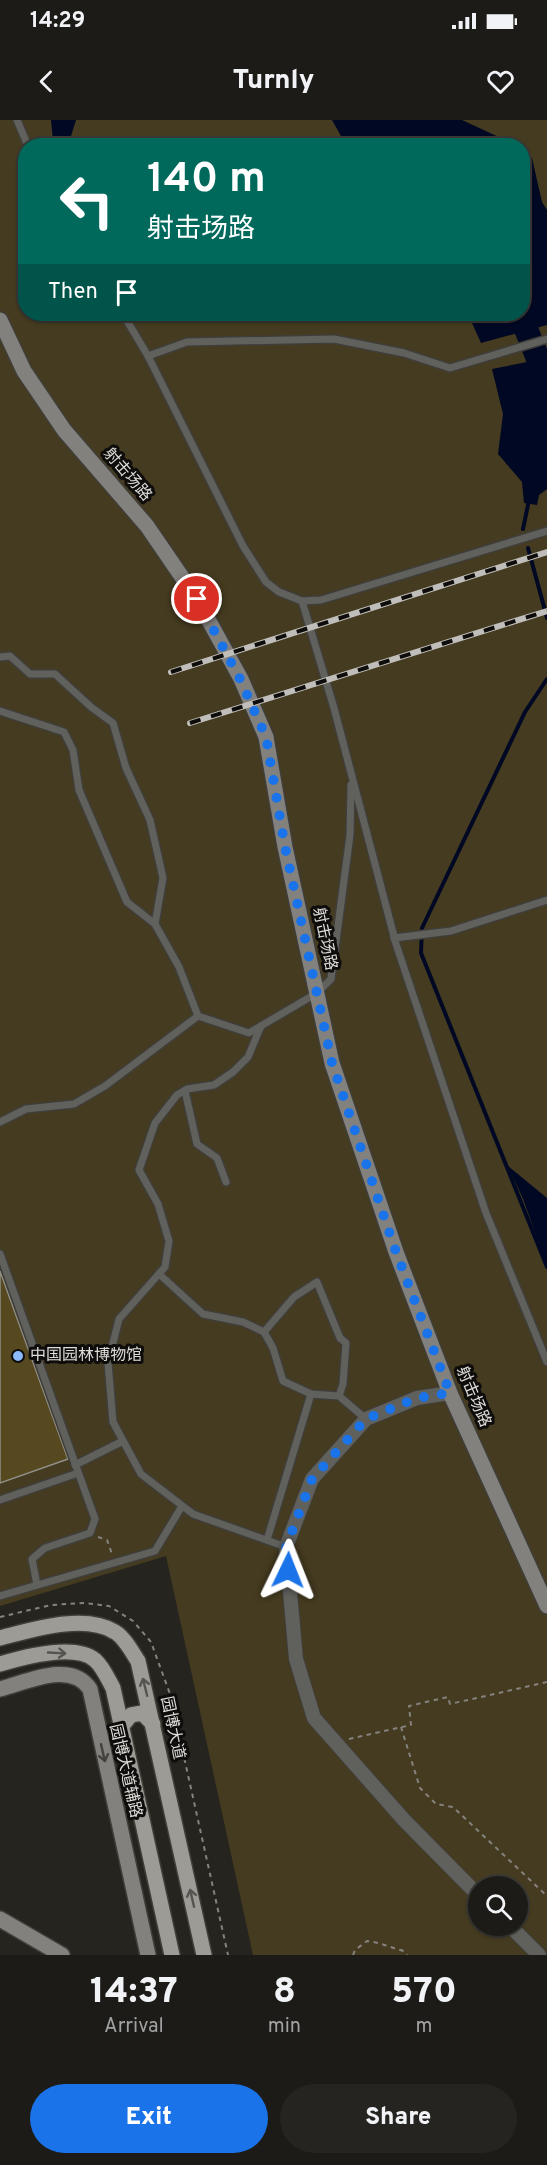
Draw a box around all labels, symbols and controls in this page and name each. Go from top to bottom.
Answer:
text: 14:29 [30,8,85,35]
text: Turnly [233,64,314,98]
icon: back [30,65,63,98]
icon: heart [484,65,517,98]
text: 140 m [147,154,266,207]
icon: left [48,162,126,240]
text: 射击场路 [147,213,255,247]
icon: arrive [110,276,143,309]
text: Then [48,279,98,306]
street label: 射击场路 [98,444,156,506]
pin [171,573,222,624]
icon: arrive [180,582,213,615]
street label: 射击场路 [308,906,340,972]
place label: 中国园林博物馆 [30,1346,142,1366]
marker: 中国园林博物馆 [11,1349,25,1363]
street label: 射击场路 [451,1364,495,1430]
position arrow [256,1538,320,1602]
one-way arrow [47,1647,66,1658]
one-way arrow [138,1678,150,1697]
street label: 园博大道 [156,1695,188,1761]
street label: 园博大道辅路 [104,1722,146,1820]
one-way arrow [98,1743,109,1763]
map controls [468,1876,528,1936]
button: search [468,1876,528,1936]
one-way arrow [185,1889,197,1908]
text: 14:37 [90,1970,178,2016]
text: 8 [273,1970,296,2016]
text: 570 [391,1970,457,2016]
text: Arrival [104,2014,164,2040]
text: min [268,2014,301,2040]
text: m [416,2014,433,2040]
button: Exit [30,2084,268,2153]
button: Share [280,2084,517,2153]

